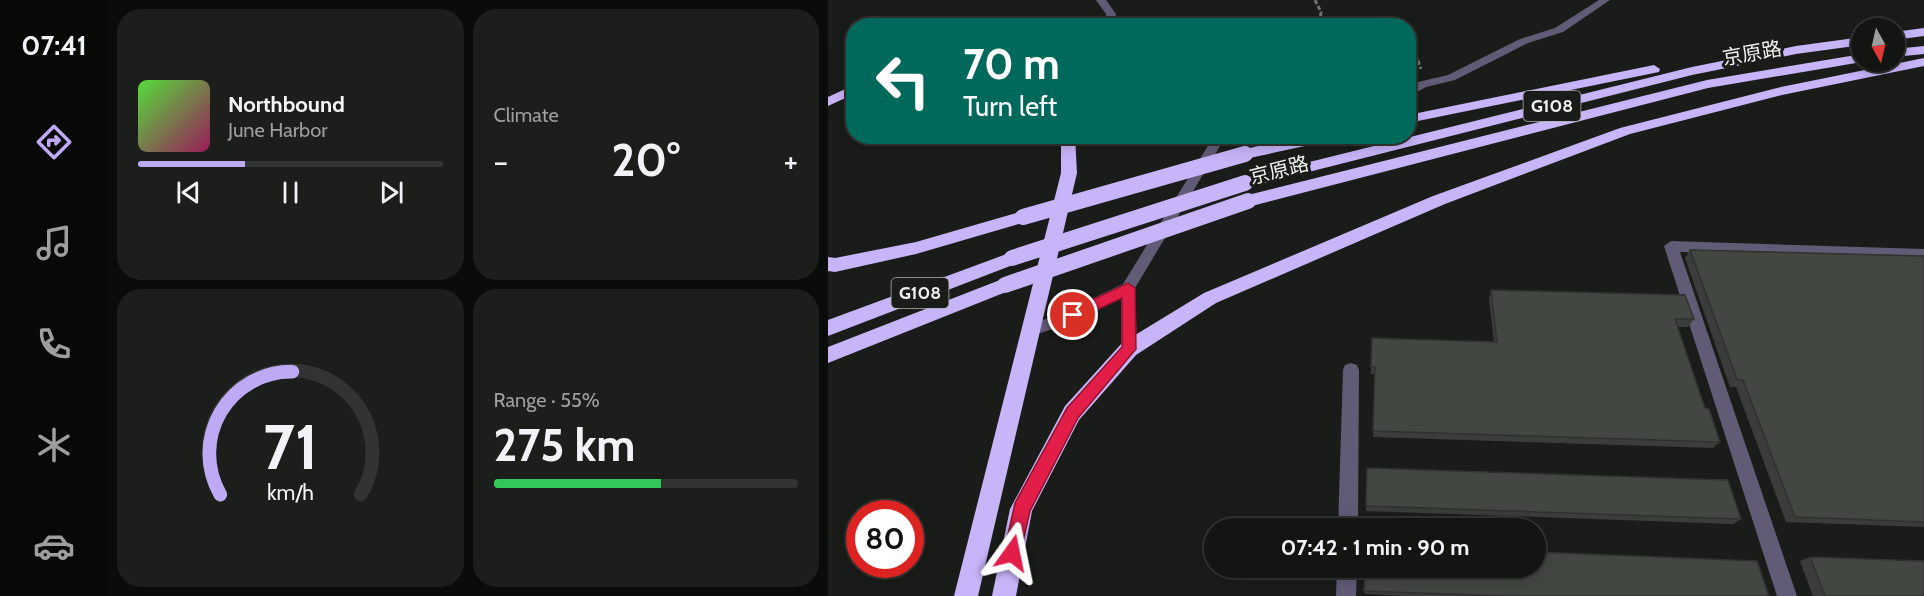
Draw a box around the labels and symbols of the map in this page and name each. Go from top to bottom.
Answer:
north arrow [1851,18,1905,72]
street label: 京原路 [1720,36,1784,70]
road number: G108 [1524,91,1580,121]
street label: 京原路 [1247,151,1311,189]
road number: G108 [892,278,949,308]
pin [1047,289,1098,340]
speed limit sign: 80 [846,500,924,578]
position arrow [980,521,1044,585]

